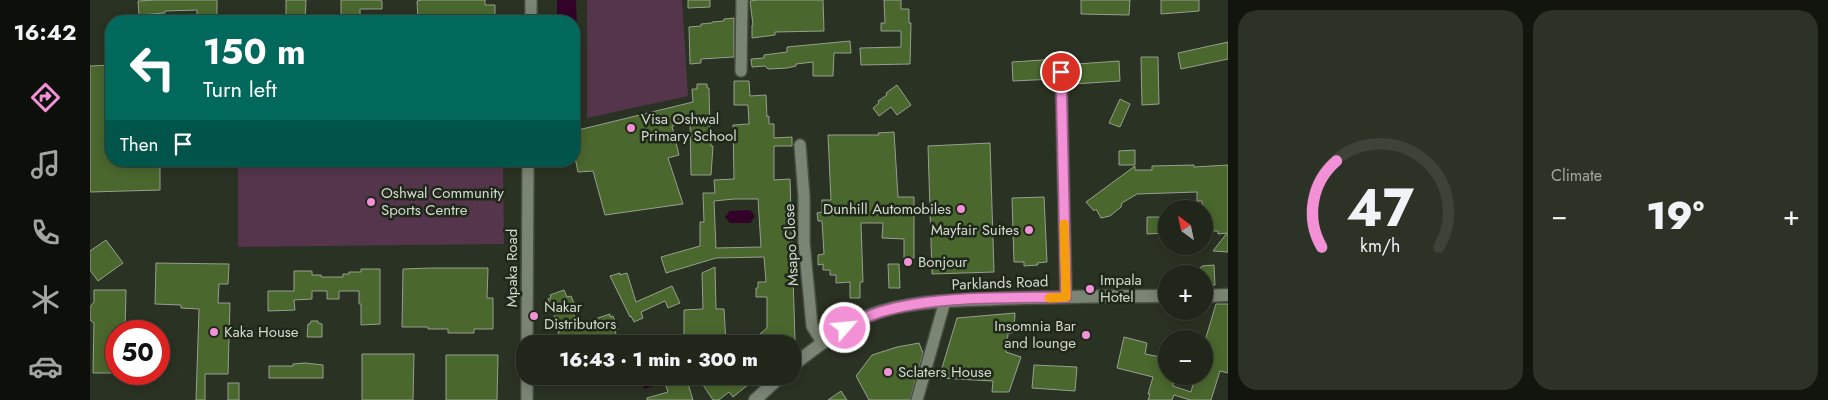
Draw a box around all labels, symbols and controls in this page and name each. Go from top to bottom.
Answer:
text: 16:42 [14,16,76,48]
text: 150 m [203,27,306,77]
icon: left [120,35,185,100]
pin [1040,51,1082,93]
icon: arrive [1047,58,1075,86]
text: Turn left [203,73,277,105]
icon: directions [28,80,63,115]
place label: Visa Oshwal Primary School [641,108,737,147]
marker: Visa Oshwal Primary School [625,122,637,134]
icon: arrive [169,130,197,158]
text: Then [120,131,159,158]
icon: music [28,147,63,182]
text: Climate [1551,164,1602,187]
text: 47 [1347,170,1415,246]
place label: Oshwal Community Sports Centre [381,182,504,221]
text: 19° [1646,188,1704,243]
text: − [1551,195,1568,236]
text: + [1783,195,1800,236]
marker: Oshwal Community Sports Centre [365,196,377,208]
place label: Dunhill Automobiles [823,198,951,220]
north arrow [1158,200,1212,255]
map controls [1158,200,1213,385]
street label: Msapo Close [778,203,804,287]
marker: Dunhill Automobiles [955,203,967,215]
icon: phone [28,215,63,250]
place label: Mayfair Suites [931,219,1019,241]
marker: Mayfair Suites [1023,224,1035,236]
street label: Mpaka Road [501,229,523,307]
text: km/h [1360,233,1401,259]
place label: Bonjour [918,251,968,273]
marker: Bonjour [902,256,914,268]
button: + [1158,265,1213,320]
place label: Impala Hotel [1100,269,1142,308]
street label: Parklands Road [951,270,1049,296]
icon: climate [28,282,63,317]
marker: Impala Hotel [1084,283,1096,295]
place label: Nakar Distributors [544,296,616,335]
position arrow [818,301,870,353]
marker: Nakar Distributors [528,310,540,322]
place label: Insomnia Bar and lounge [994,315,1077,354]
speed limit sign: 50 [105,320,170,385]
place label: Kaka House [224,321,299,343]
marker: Kaka House [208,326,220,338]
marker: Insomnia Bar and lounge [1080,329,1092,341]
button: − [1158,330,1213,385]
text: 16:43 · 1 min · 300 m [559,346,758,373]
icon: car [28,349,63,384]
place label: Sclaters House [898,361,992,383]
marker: Sclaters House [882,366,894,378]

